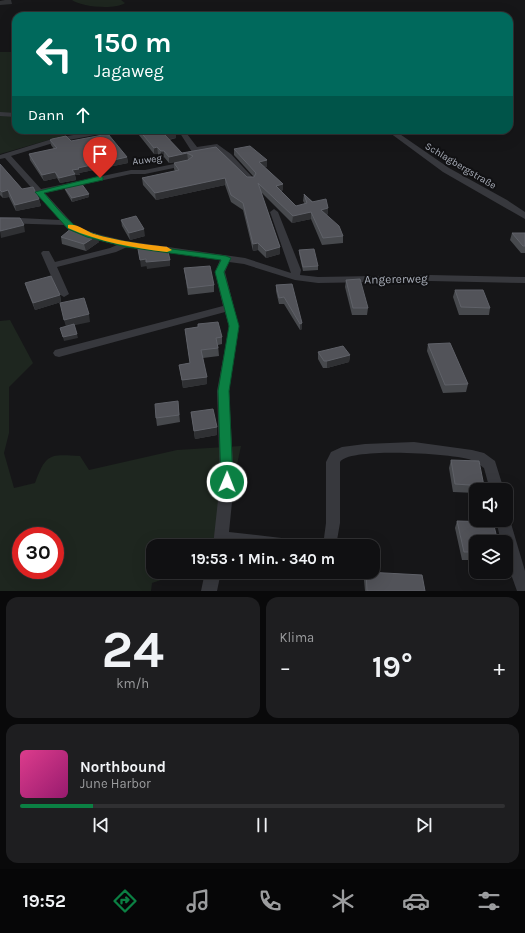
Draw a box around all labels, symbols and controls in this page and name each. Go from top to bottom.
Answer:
text: 150 m [94,26,172,59]
icon: left [28,28,80,80]
text: Jagaweg [94,60,164,82]
icon: ahead [72,104,94,126]
text: Dann [28,106,64,124]
pin [83,137,117,178]
street label: Schlagbergstraße [423,140,498,192]
icon: arrive [89,143,111,165]
street label: Auweg [132,152,163,168]
street label: Angererweg [364,271,428,287]
position arrow [206,461,248,503]
map controls [469,483,513,579]
button: sound [469,483,513,527]
speed limit sign: 30 [12,527,64,579]
button: layers [469,535,513,579]
text: 19:53 · 1 Min. · 340 m [191,550,335,568]
text: 24 [102,619,164,680]
text: Klima [280,630,314,645]
text: 19° [372,649,413,685]
text: − [280,655,291,681]
text: + [493,655,505,681]
text: km/h [116,676,149,691]
text: Northbound [80,758,166,776]
text: June Harbor [80,776,151,791]
icon: previous [90,814,112,836]
icon: pause [251,814,273,836]
icon: next [413,814,435,836]
icon: directions [111,887,139,915]
icon: music [184,887,212,915]
icon: phone [256,887,284,915]
icon: climate [329,887,357,915]
icon: car [402,887,430,915]
icon: filters [475,887,503,915]
text: 19:52 [22,890,66,912]

